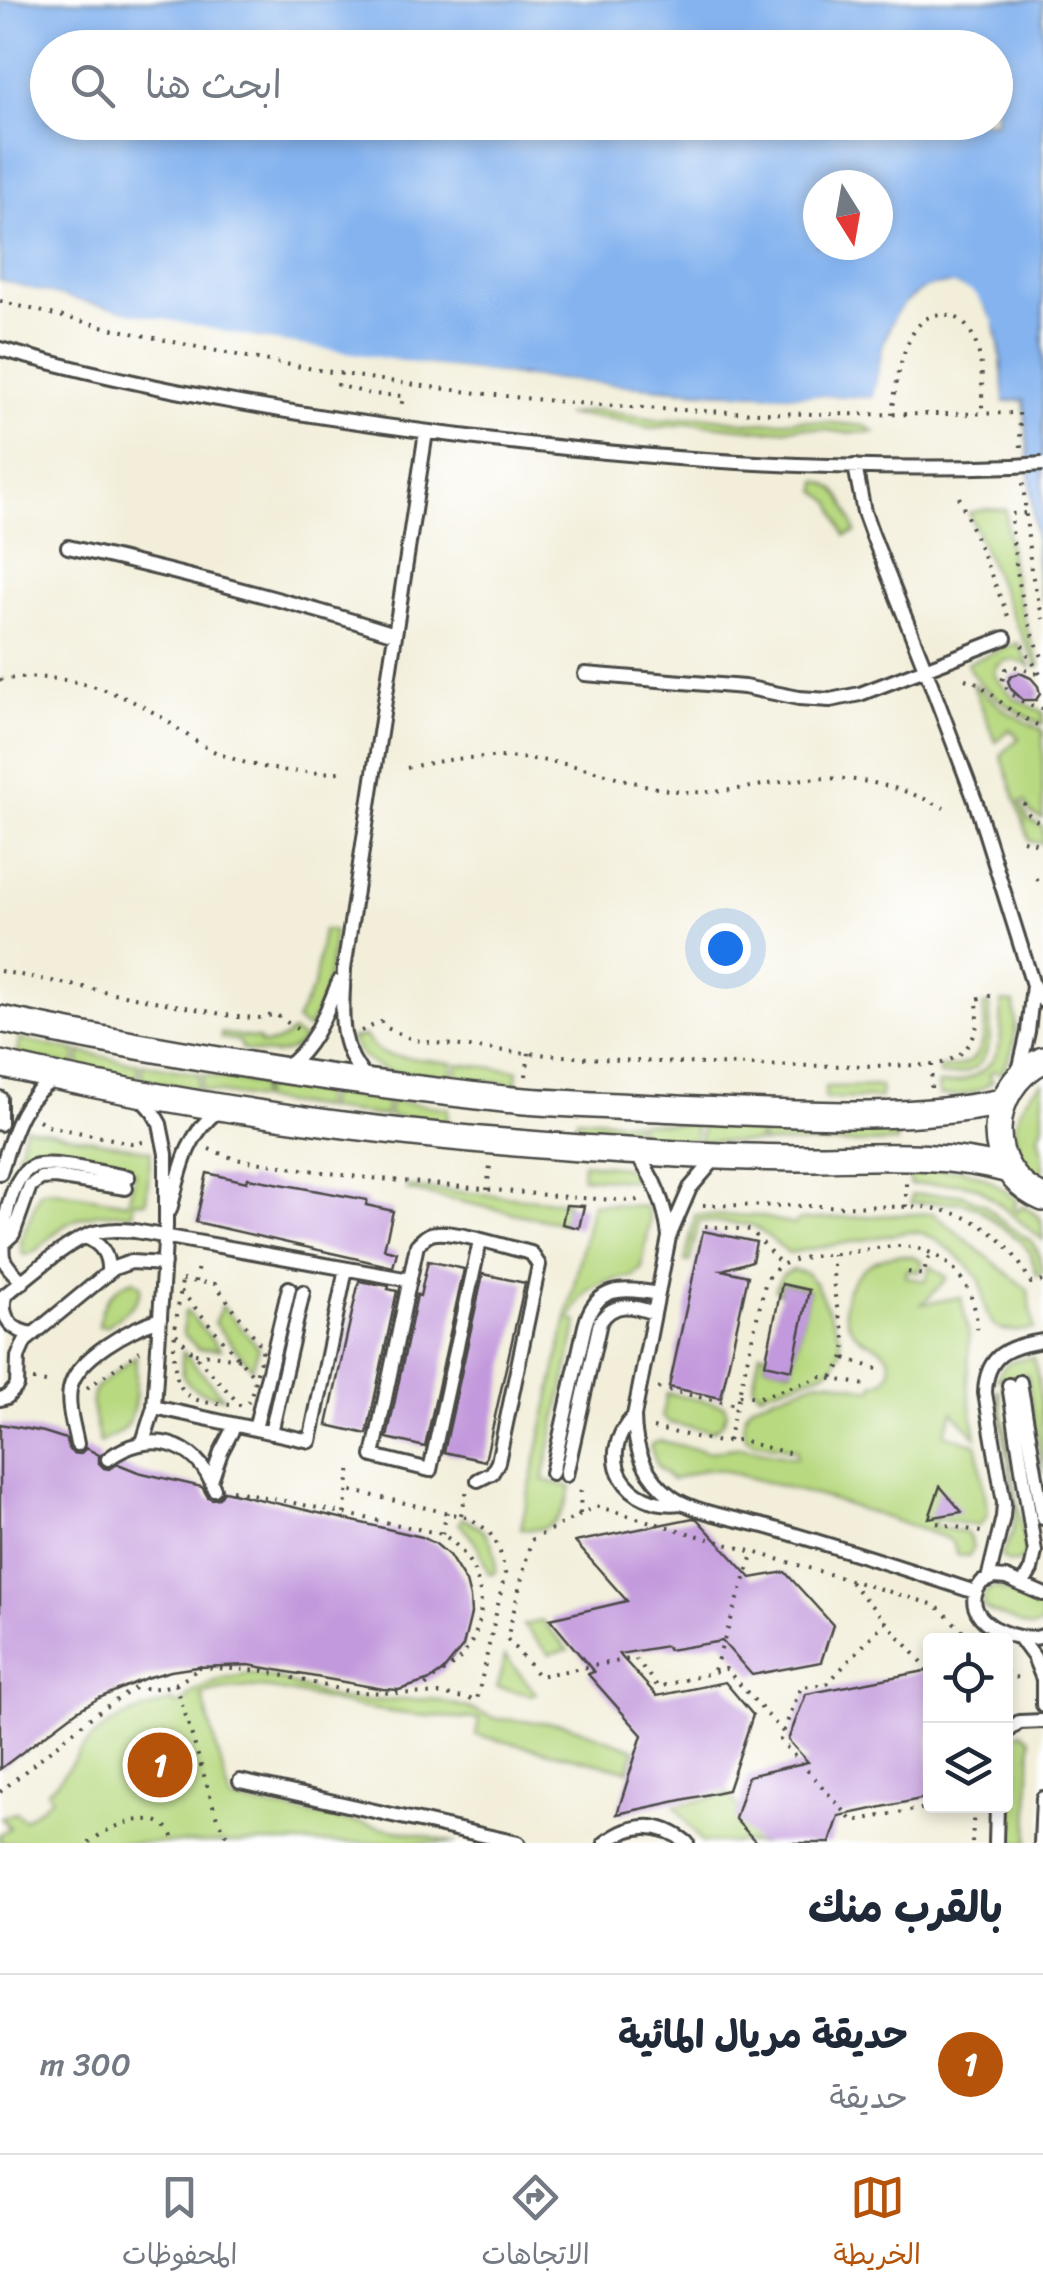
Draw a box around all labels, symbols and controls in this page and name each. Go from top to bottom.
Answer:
search box [30,30,1013,140]
text: ابحث هنا [145,52,282,119]
icon: search [65,58,120,113]
north arrow [803,170,893,260]
your location [700,923,751,974]
map controls [923,1633,1013,1813]
button: locate [923,1633,1013,1723]
button: layers [923,1723,1013,1813]
pin: 1 [128,1728,192,1802]
text: بالقرب منك [808,1871,1003,1945]
text: حديقة مريال المائية [618,2002,908,2069]
text: 300 m [40,2036,131,2093]
text: 1 [964,2036,977,2093]
text: حديقة [830,2069,908,2126]
tab: المحفوظات [122,2170,237,2279]
tab: الاتجاهات [481,2170,590,2279]
tab: الخريطة [834,2170,921,2279]

